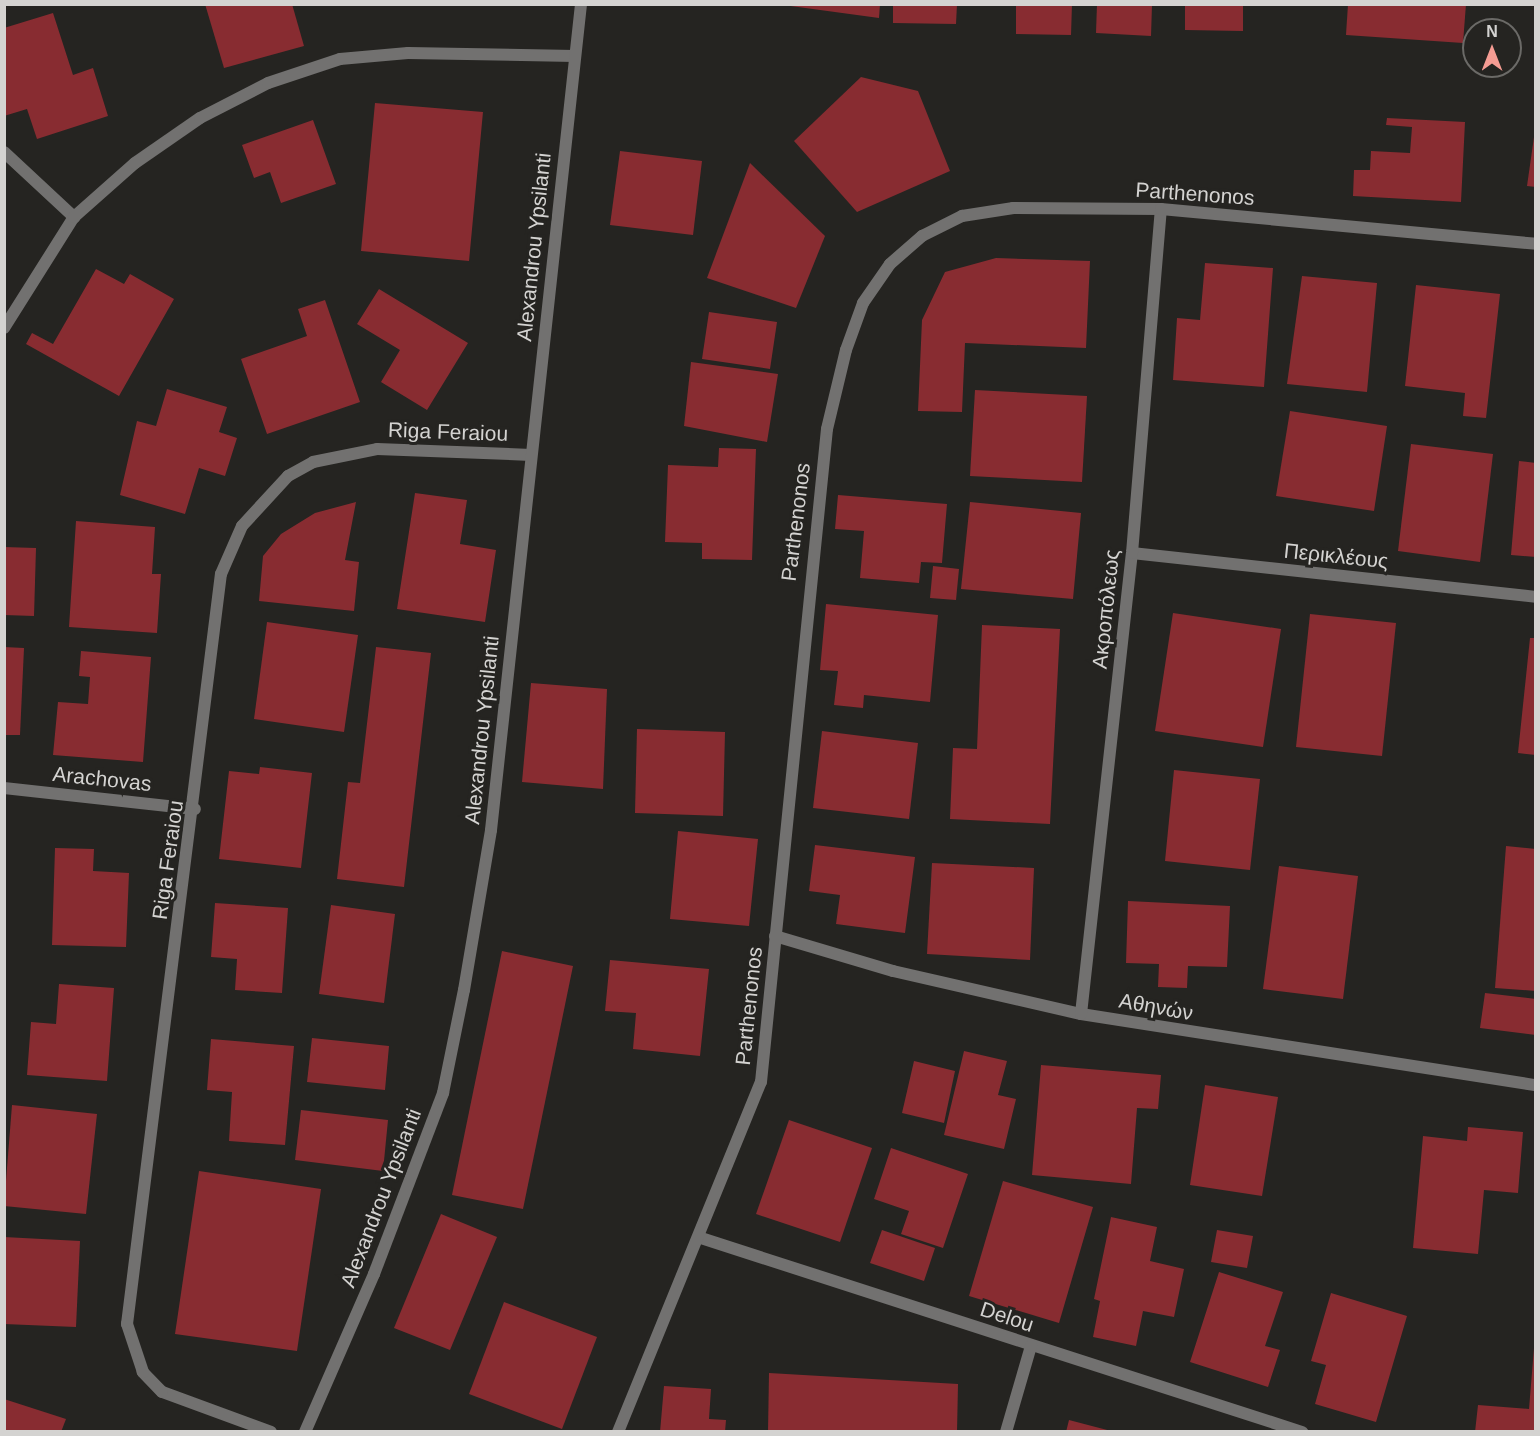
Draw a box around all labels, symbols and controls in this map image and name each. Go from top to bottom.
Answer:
north arrow [1462,18,1522,78]
text: N [1486,23,1498,40]
street label: Alexandrou Ypsilanti [512,151,556,343]
street label: Parthenonos [1135,177,1255,211]
street label: Riga Feraiou [387,417,509,447]
street label: Parthenonos [776,461,816,583]
street label: Περικλέους [1283,538,1389,574]
street label: Ακροπόλεως [1087,548,1125,670]
street label: Alexandrou Ypsilanti [460,634,504,826]
street label: Arachovas [51,761,153,797]
street label: Riga Feraiou [147,799,189,921]
street label: Parthenonos [730,945,768,1067]
street label: Αθηνών [1117,988,1195,1026]
street label: Alexandrou Ypsilanti [335,1105,427,1291]
street label: Delou [977,1297,1037,1337]

